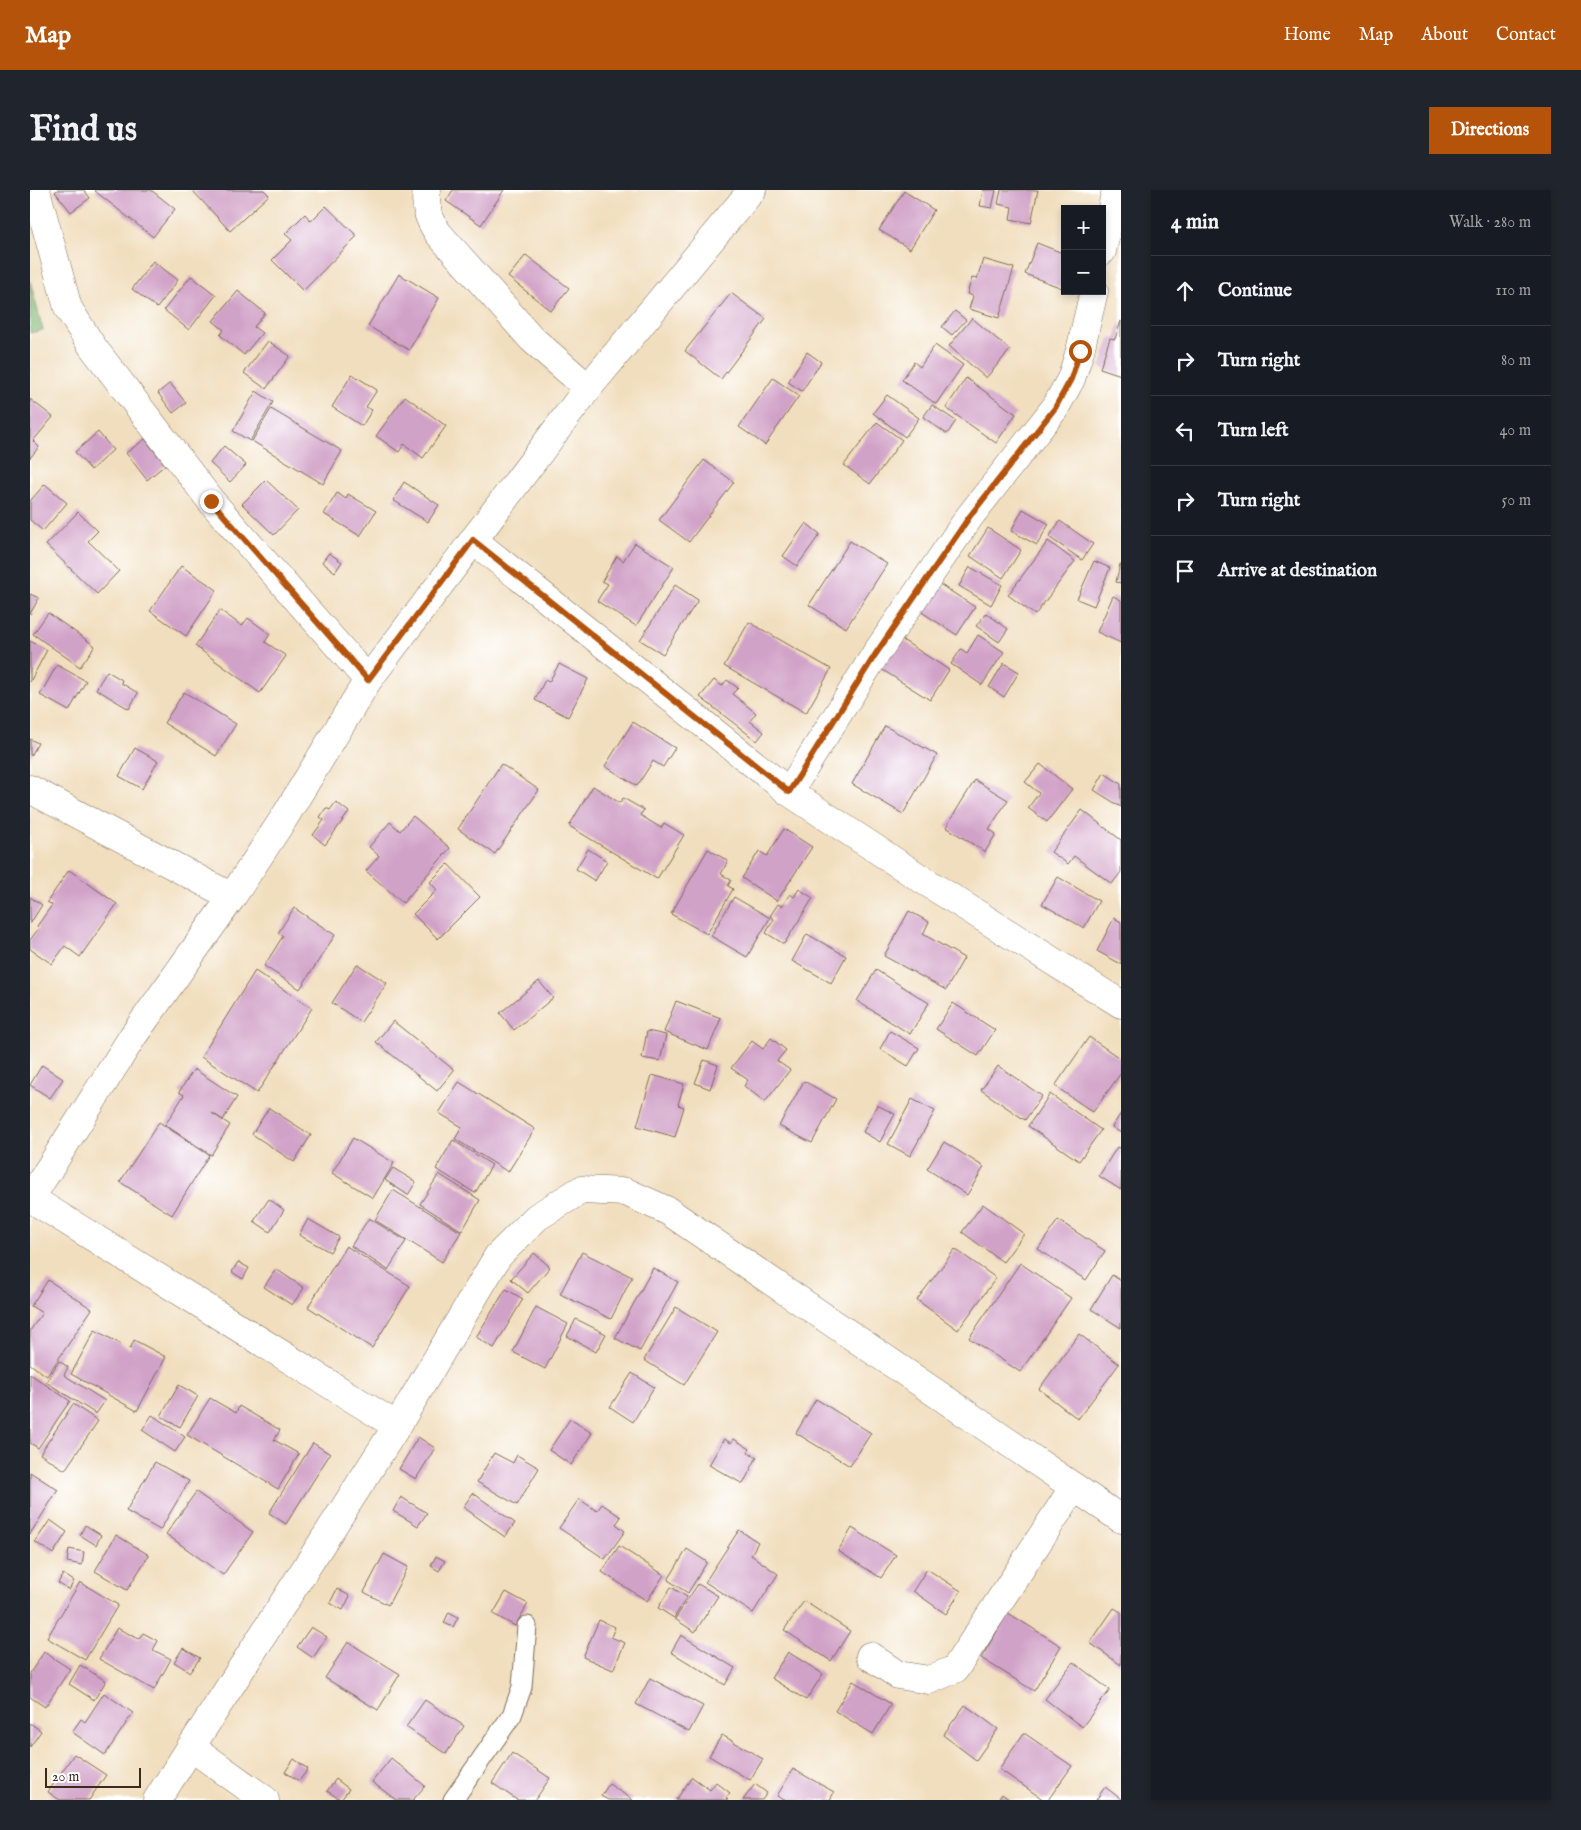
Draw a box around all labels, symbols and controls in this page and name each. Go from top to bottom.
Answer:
text: Map [25,20,71,51]
text: Home [1284,24,1331,47]
text: Map [1359,24,1393,47]
text: About [1421,24,1468,47]
text: Contact [1496,24,1556,47]
button: Directions [1429,107,1551,154]
text: Find us [30,108,137,153]
map controls [1061,205,1106,295]
button: + [1061,205,1106,250]
text: 4 min [1171,209,1219,236]
text: Walk · 280 m [1449,213,1531,233]
button: − [1061,250,1106,295]
icon: ahead [1171,277,1199,305]
text: Continue [1218,279,1292,303]
text: 110 m [1495,281,1531,301]
route start [1069,340,1092,363]
icon: right [1171,347,1199,375]
text: Turn right [1218,349,1300,373]
text: 80 m [1501,351,1531,371]
icon: left [1171,417,1199,445]
text: Turn left [1218,419,1289,443]
text: 40 m [1499,421,1531,441]
icon: right [1171,487,1199,515]
text: Turn right [1218,489,1300,513]
route end [200,490,223,513]
text: 50 m [1502,491,1531,511]
icon: arrive [1171,557,1199,585]
text: Arrive at destination [1218,559,1377,583]
scale bar [45,1765,141,1788]
text: 20 m [52,1768,79,1786]

